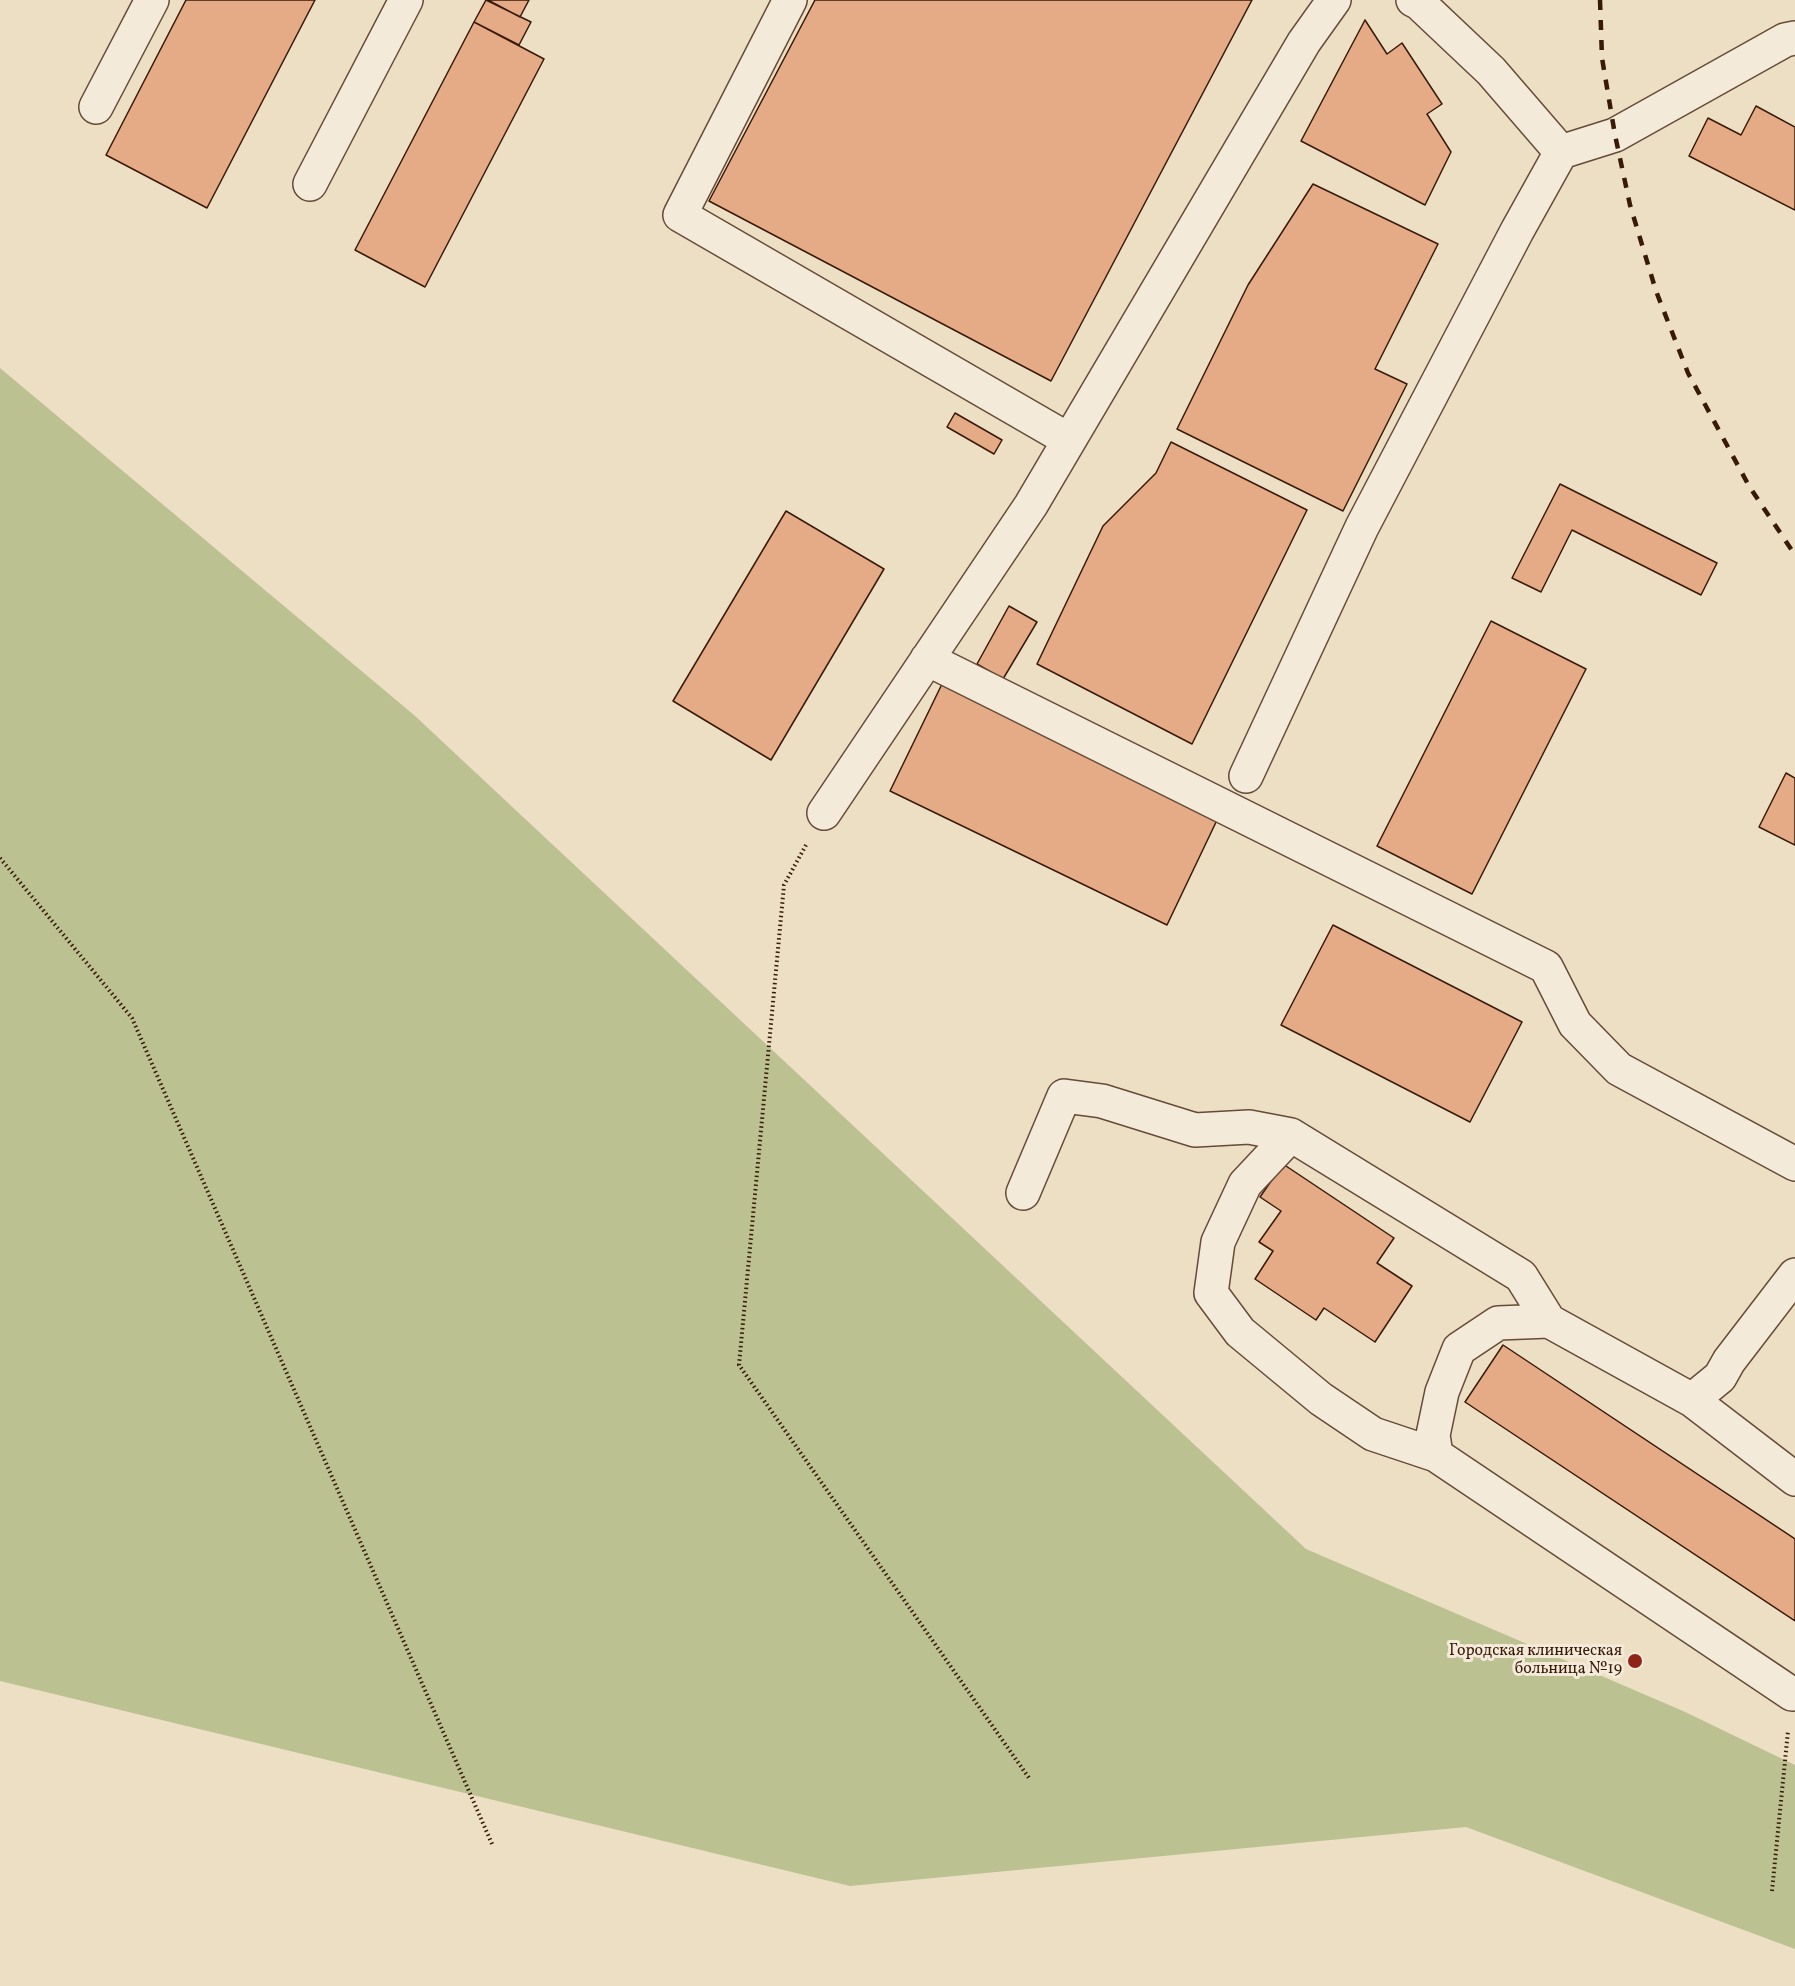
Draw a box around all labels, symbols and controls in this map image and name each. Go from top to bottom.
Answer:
place label: Городская клиническая больница №19 [1449,1642,1622,1680]
marker: Городская клиническая больница №19 [1626,1652,1644,1670]

